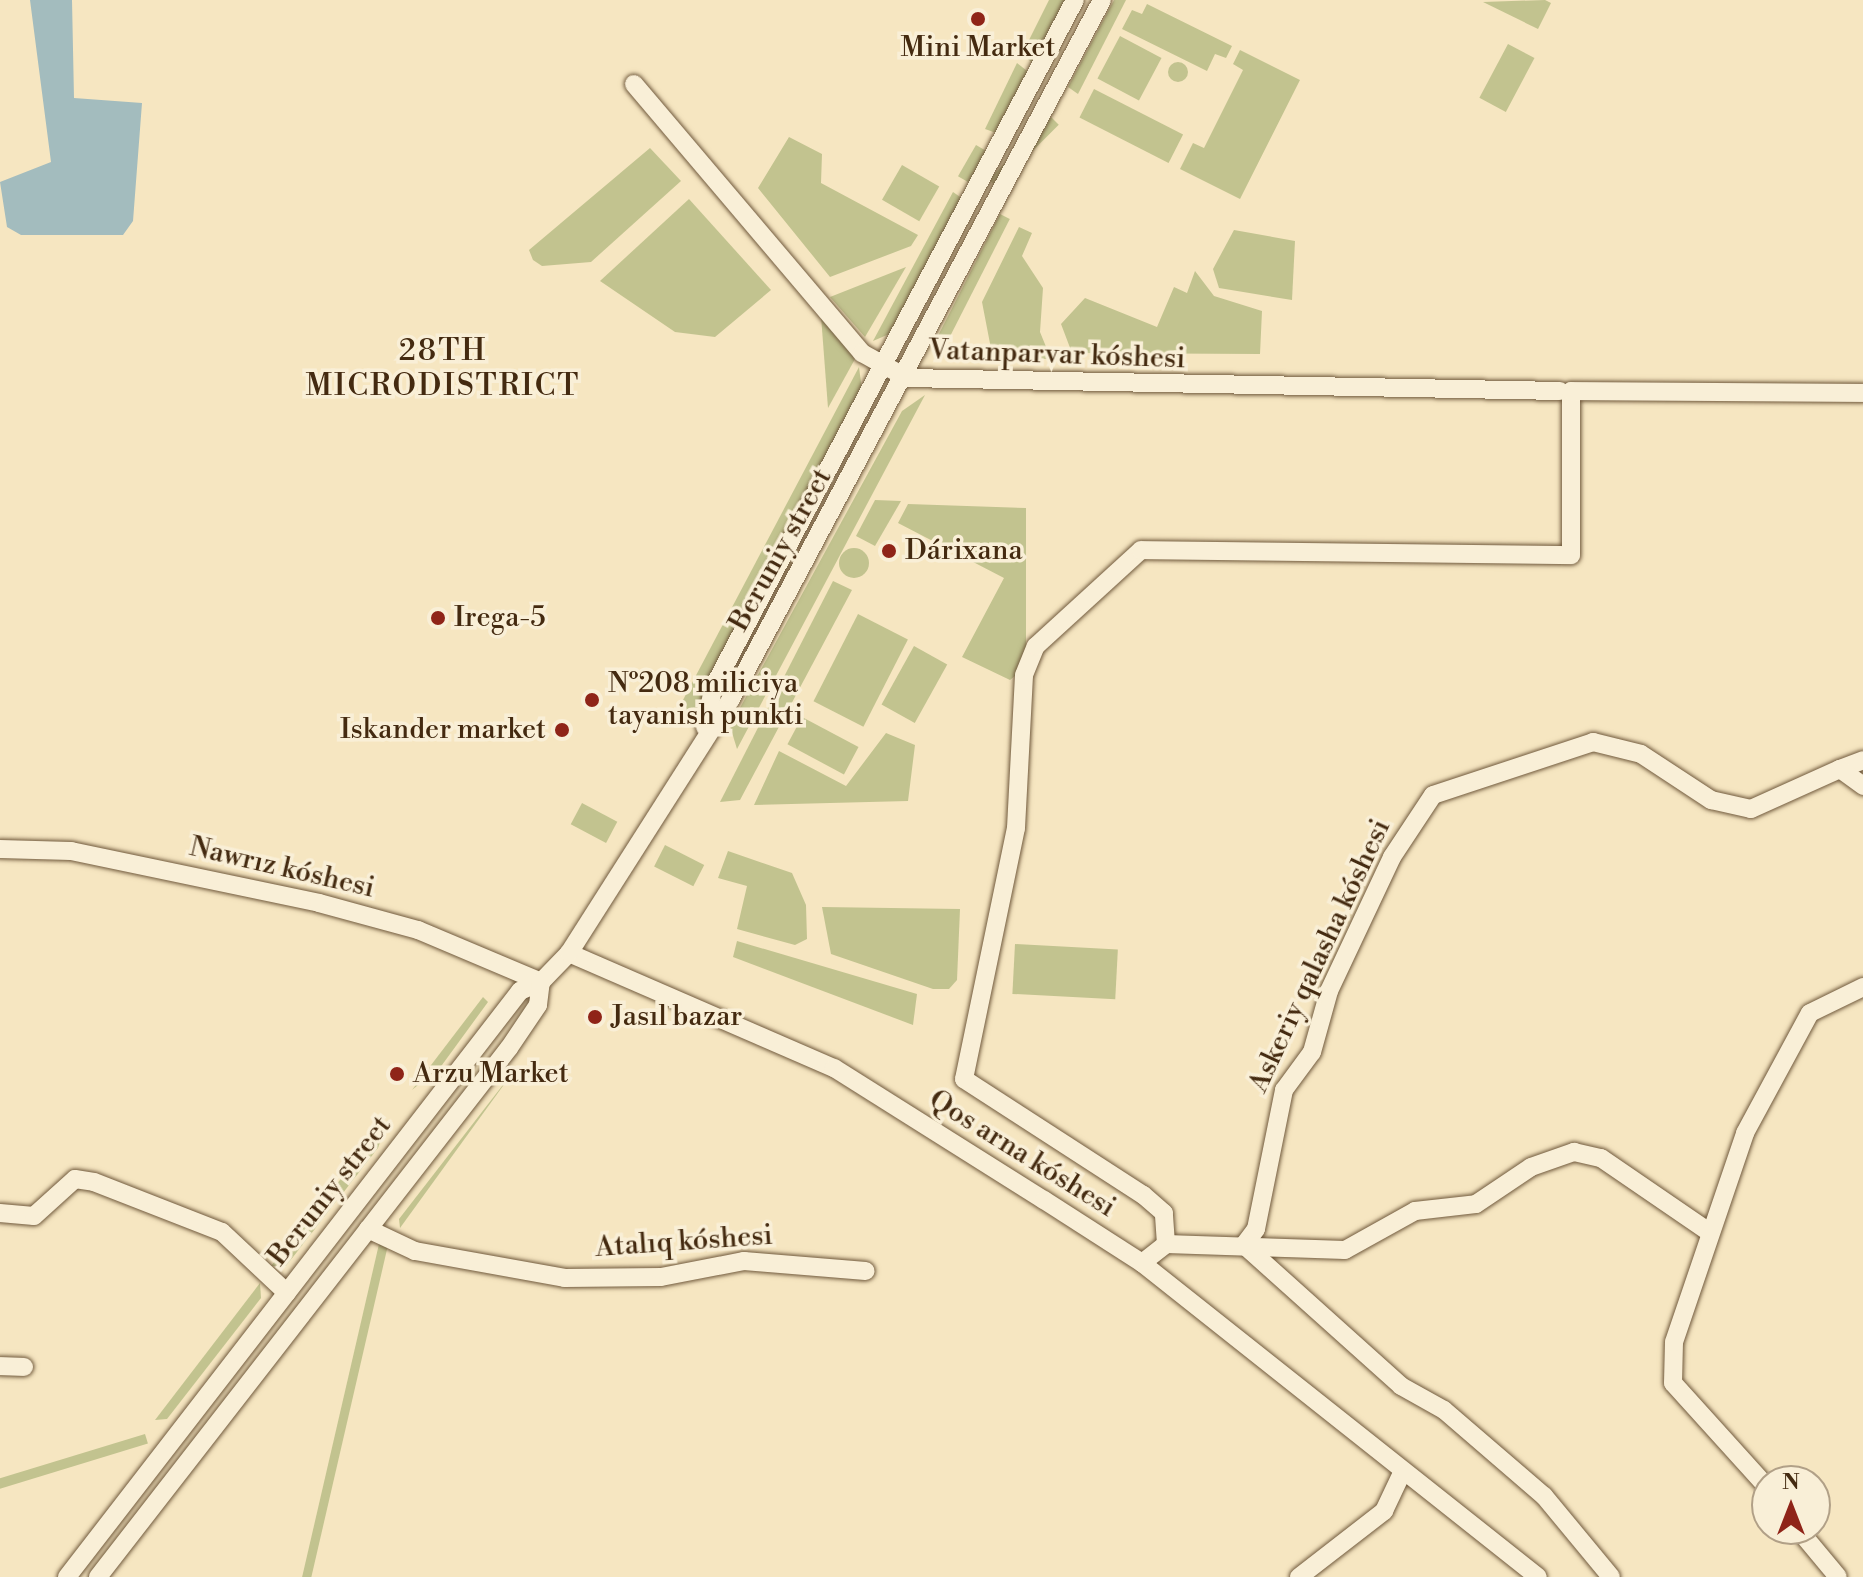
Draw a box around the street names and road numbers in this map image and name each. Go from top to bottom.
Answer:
street label: Vatanparvar kóshesi [928,334,1186,376]
street label: Beruniy street [723,463,839,637]
street label: Askeriy qalasha kóshesi [1242,814,1398,1098]
street label: Nawrız kóshesi [186,830,378,906]
street label: Qos arna kóshesi [923,1083,1121,1225]
street label: Beruniy street [261,1110,399,1272]
street label: Atalıq kóshesi [594,1219,774,1265]

